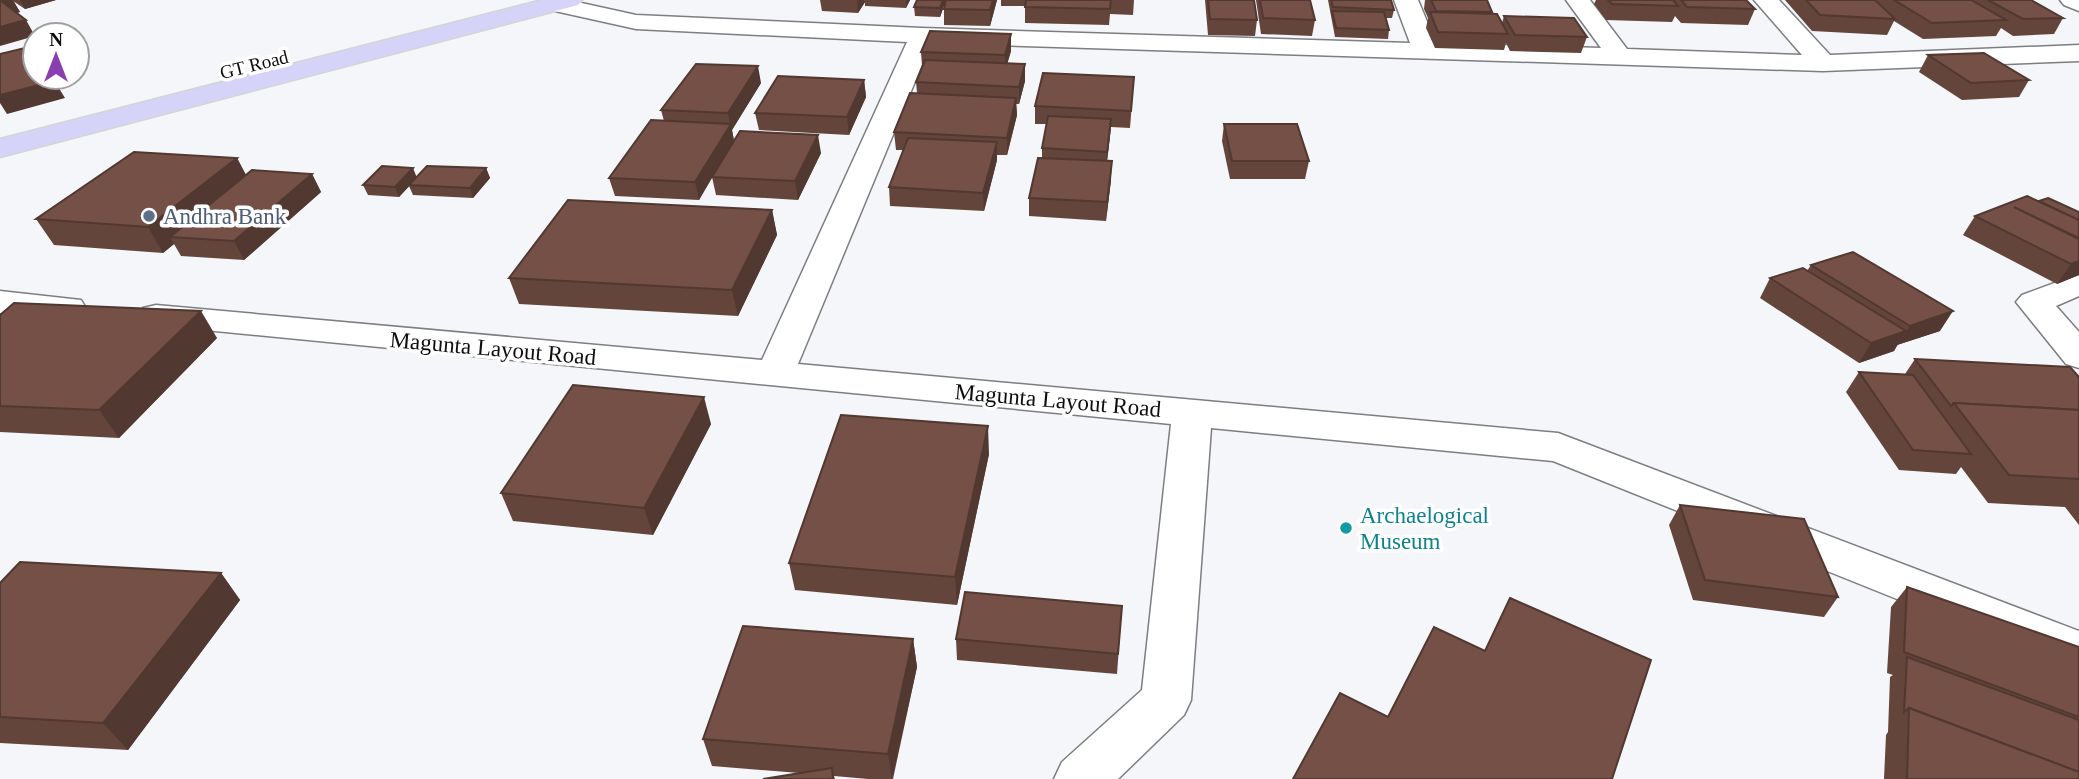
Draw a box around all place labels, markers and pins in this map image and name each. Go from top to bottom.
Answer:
place label: Andhra Bank [163,204,287,229]
marker: Andhra Bank [141,208,157,224]
place label: Archaelogical Museum [1360,503,1489,554]
marker: Archaelogical Museum [1338,520,1354,536]

